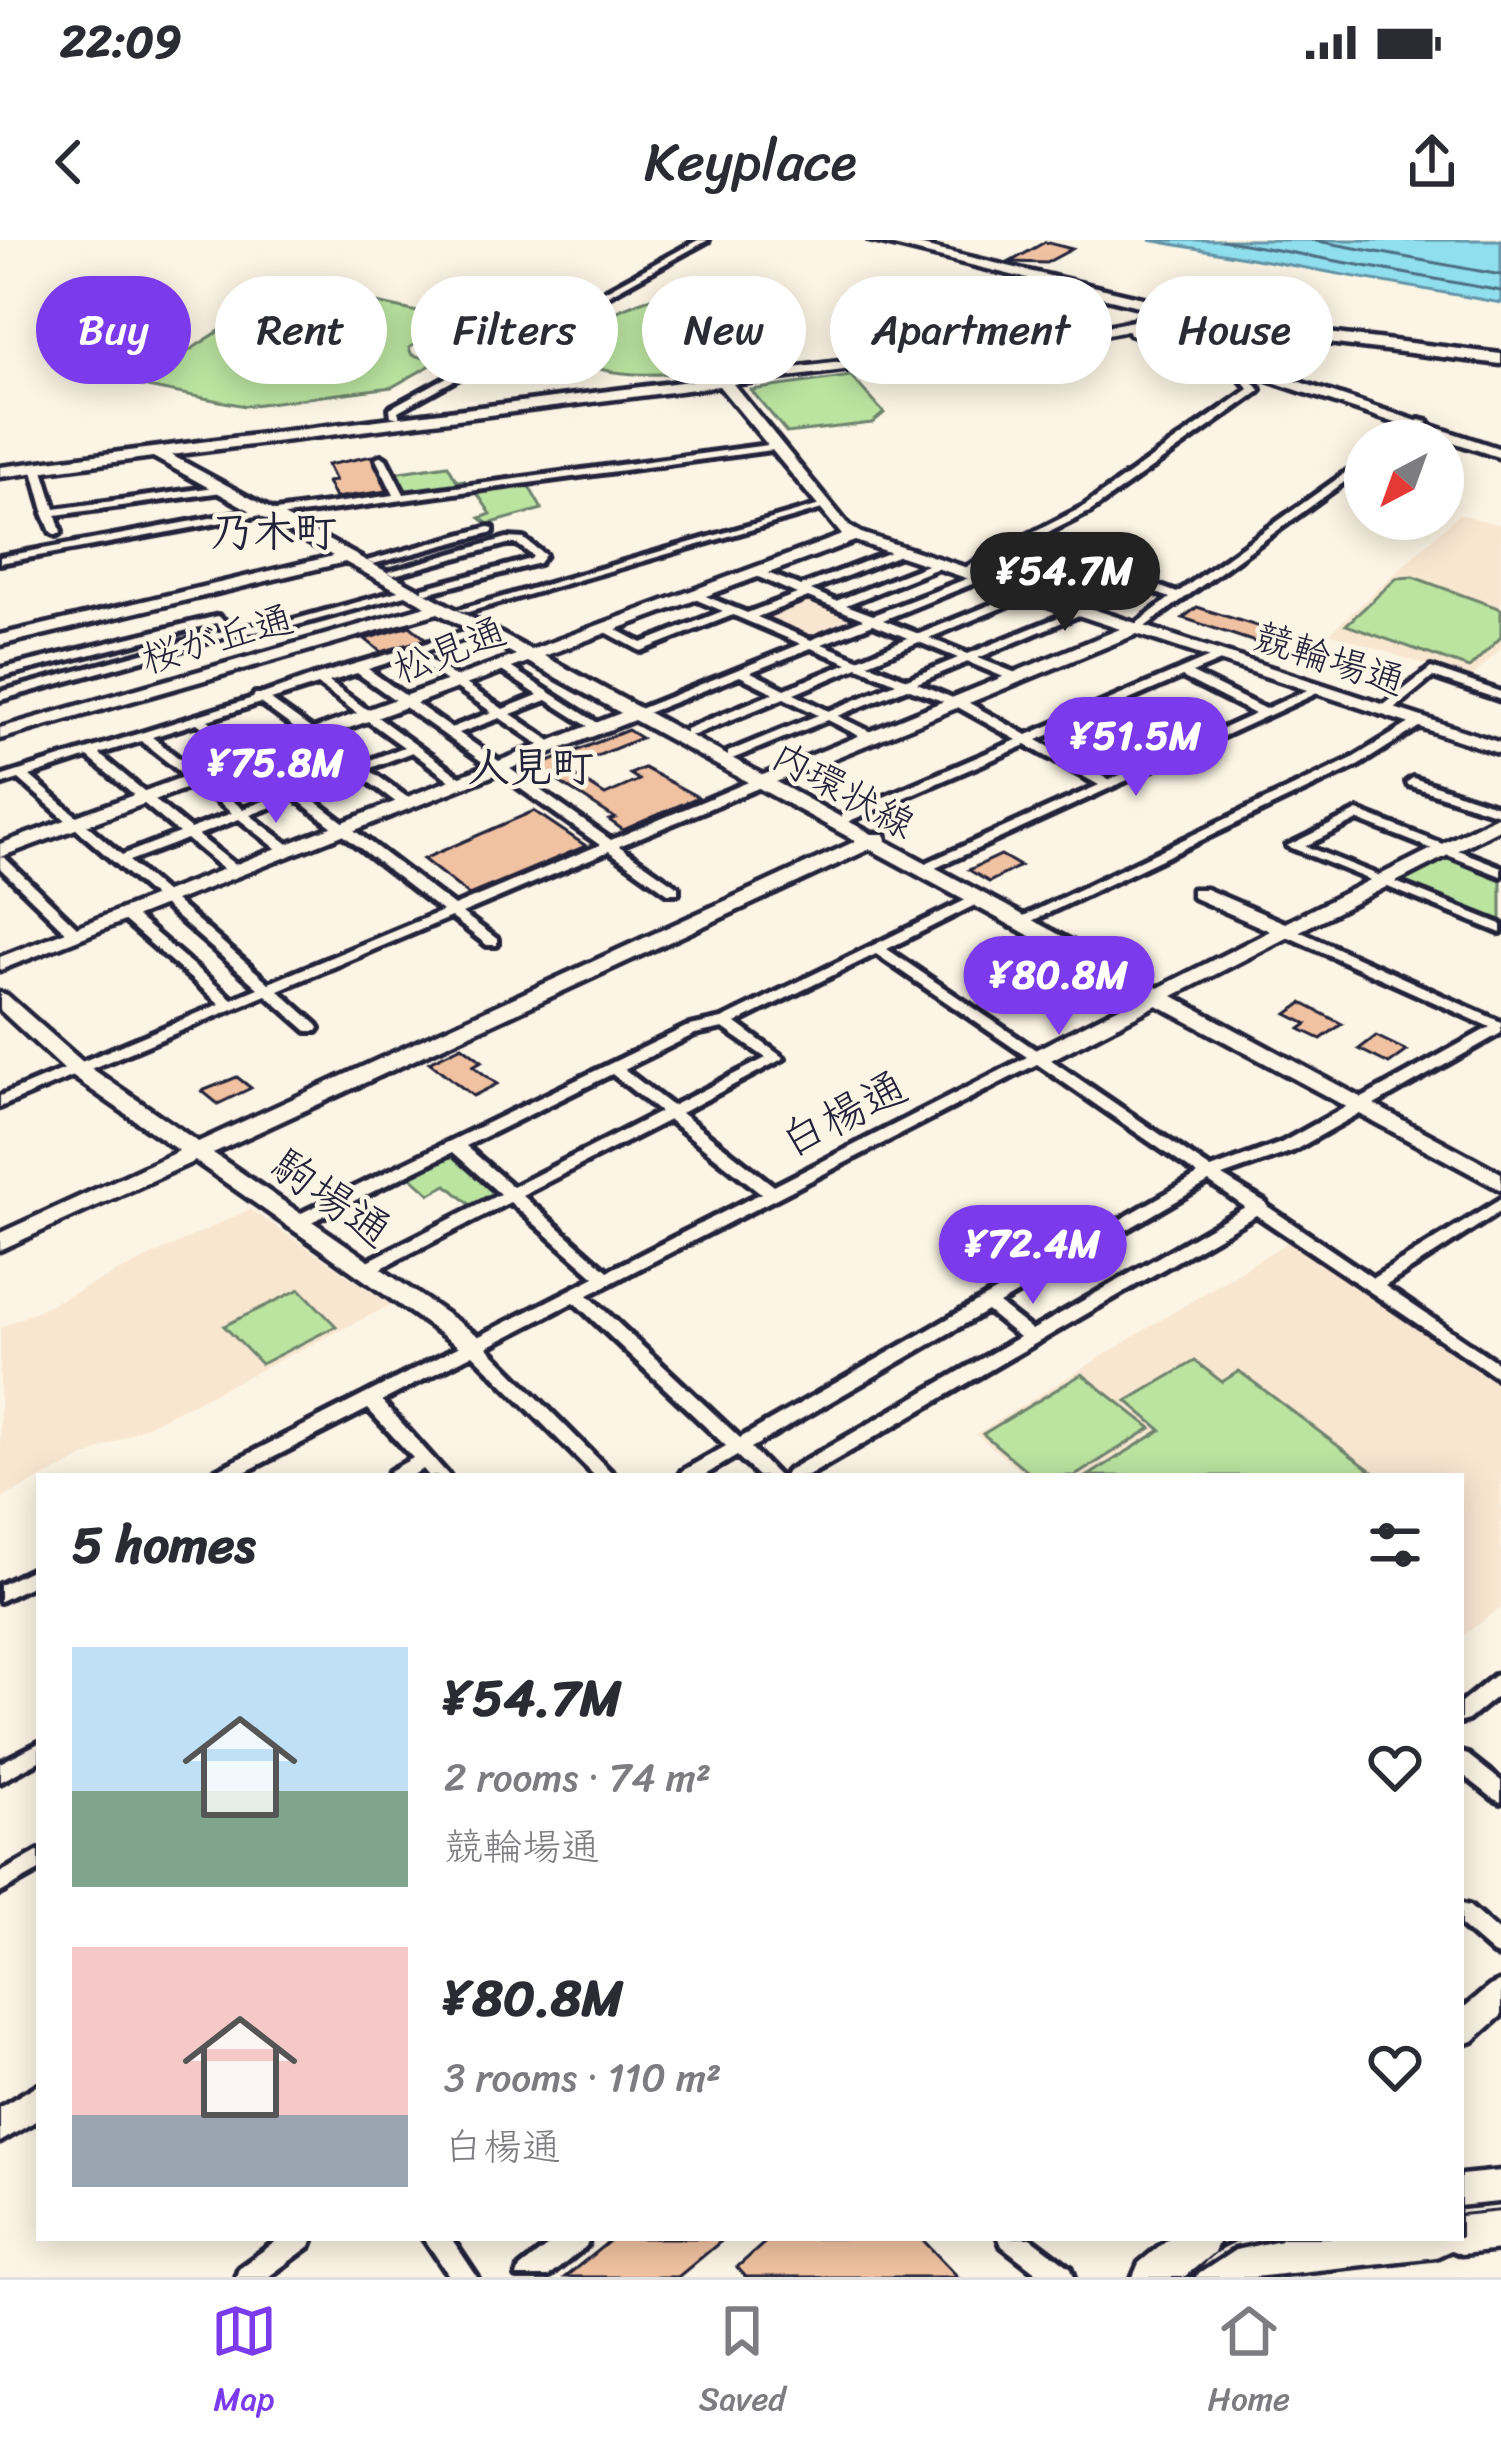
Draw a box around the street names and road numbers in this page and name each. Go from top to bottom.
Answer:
street label: 桜が丘通 [133,584,302,693]
street label: 松見通 [382,596,516,703]
street label: 競輪場通 [1245,602,1415,715]
street label: 内環状線 [759,721,929,857]
street label: 白楊通 [765,1048,922,1180]
street label: 駒場通 [253,1126,410,1269]

